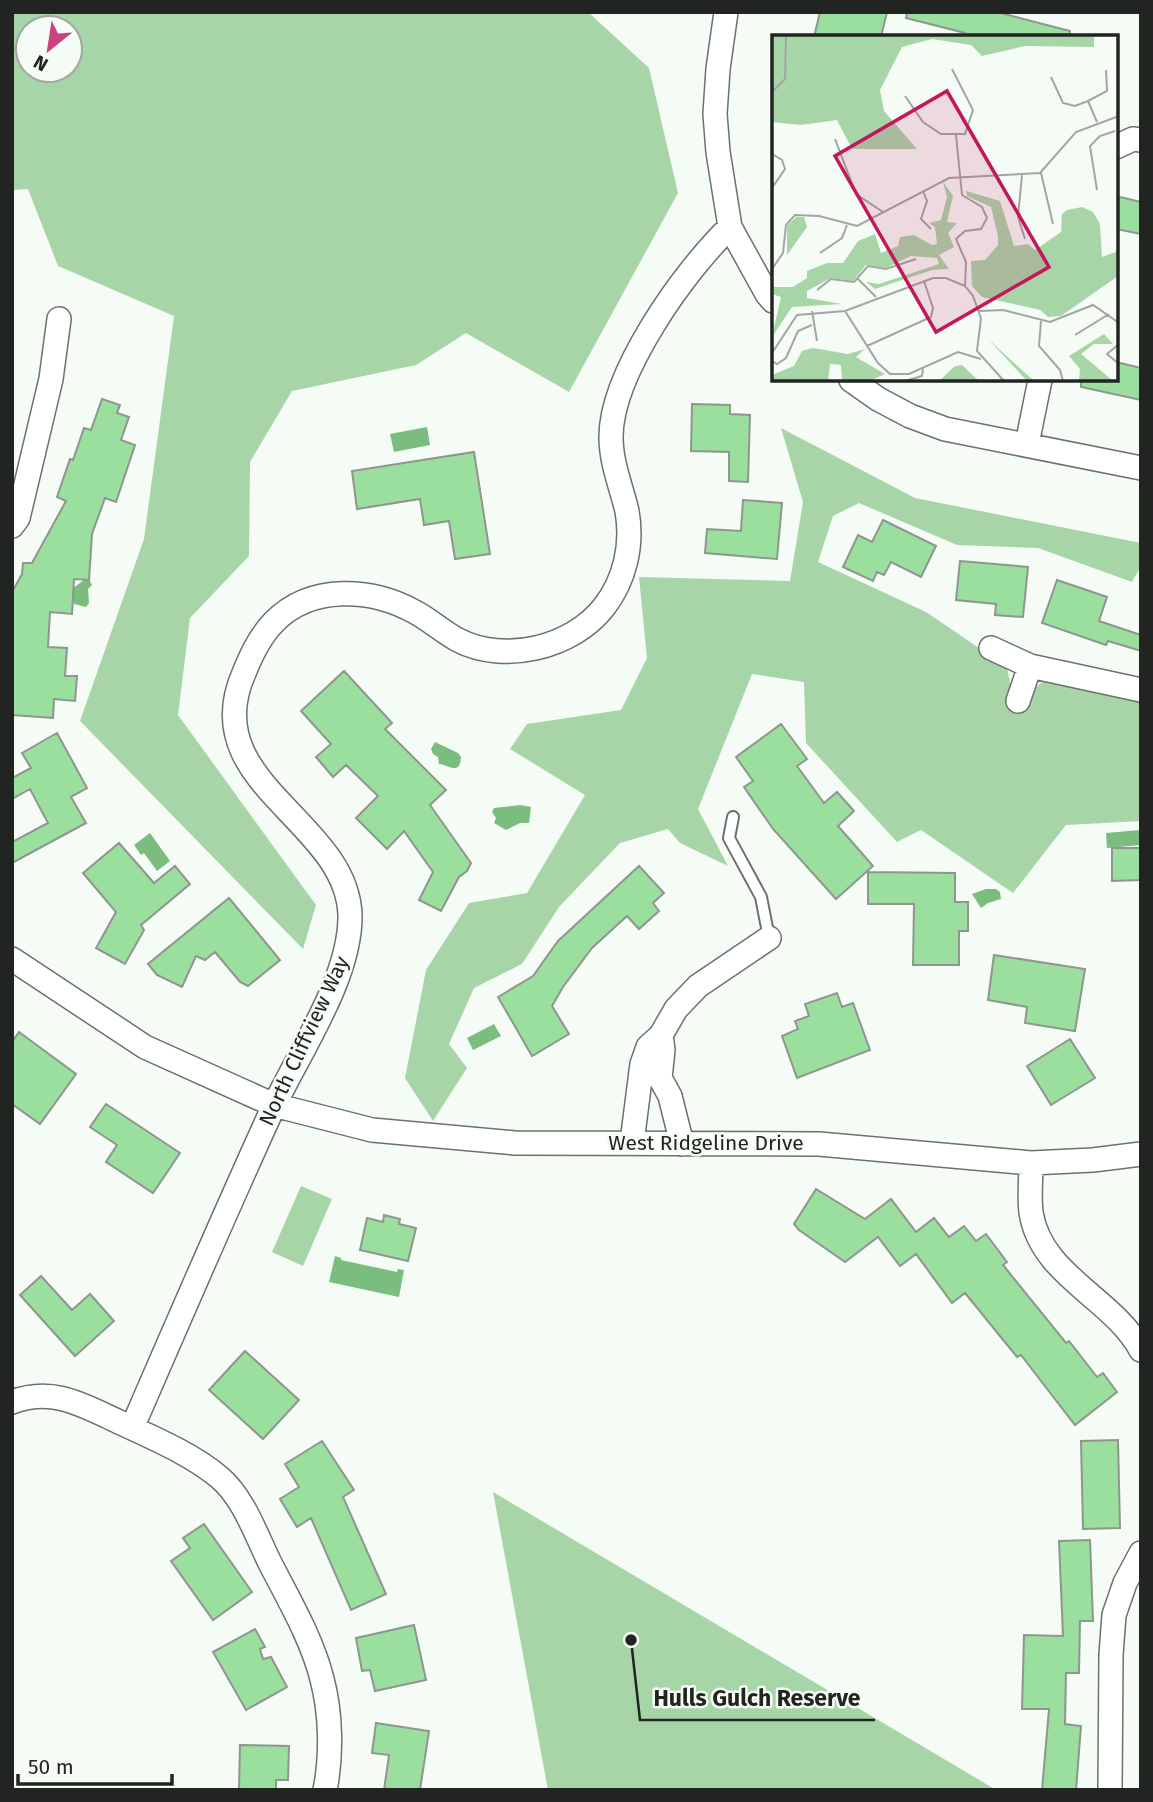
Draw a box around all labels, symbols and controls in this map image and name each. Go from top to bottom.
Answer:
north arrow [14,14,84,84]
inset map [772,35,1118,382]
text: N [30,50,52,76]
street label: North Cliffview Way [253,951,355,1130]
street label: West Ridgeline Drive [608,1130,804,1156]
callout: Hulls Gulch Reserve [640,1676,875,1720]
text: Hulls Gulch Reserve [653,1684,861,1712]
scale bar [18,1742,172,1786]
text: 50 m [28,1754,74,1780]

